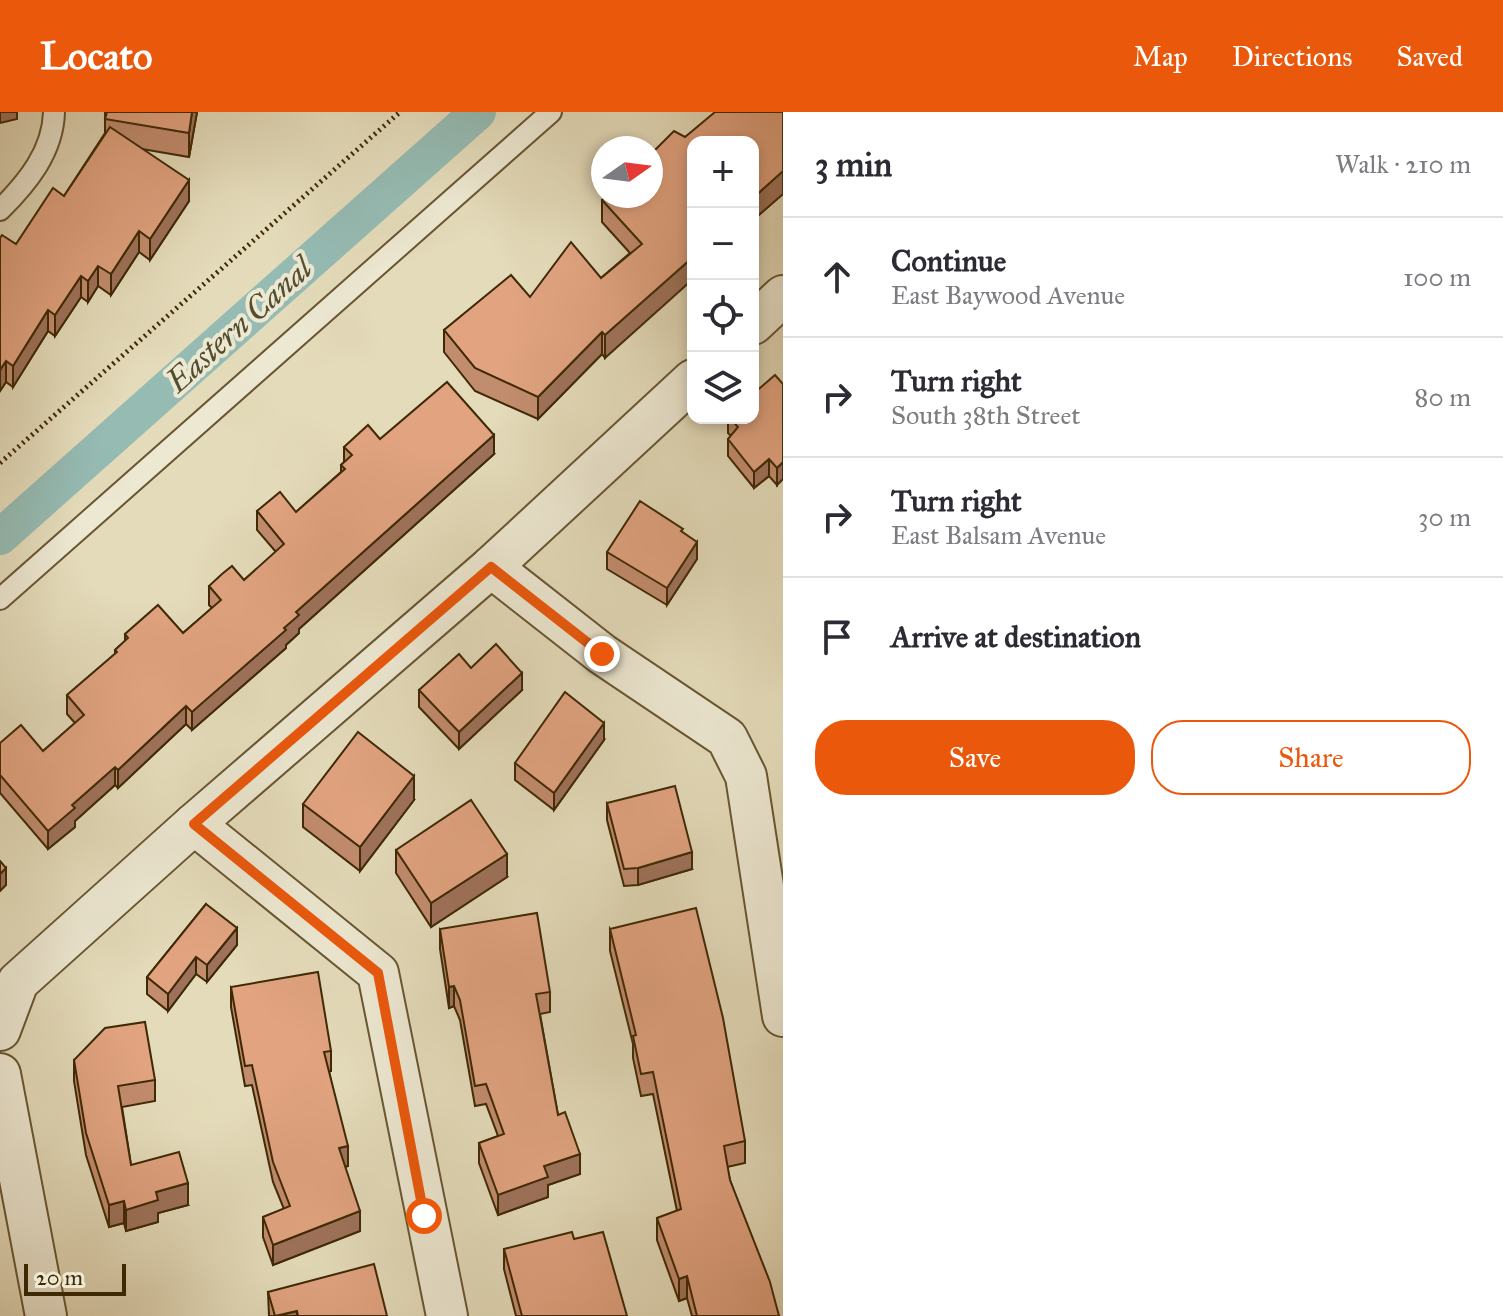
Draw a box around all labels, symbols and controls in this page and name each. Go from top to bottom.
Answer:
text: Locato [40,33,153,79]
text: Map [1133,39,1188,74]
text: Directions [1232,39,1353,74]
text: Saved [1397,39,1463,74]
north arrow [591,136,663,208]
map controls [687,136,759,424]
button: + [687,136,759,208]
text: 3 min [815,144,892,185]
text: Walk · 210 m [1335,148,1471,180]
button: − [687,208,759,280]
text: Continue [891,243,1006,279]
water label: Eastern Canal [157,248,322,401]
icon: ahead [815,255,859,299]
text: 100 m [1403,261,1471,293]
text: East Baywood Avenue [891,279,1125,311]
button: locate [687,280,759,352]
button: layers [687,352,759,424]
text: Turn right [891,363,1022,399]
icon: right [815,375,859,419]
text: 80 m [1415,381,1471,413]
text: South 38th Street [891,399,1080,431]
text: Turn right [891,483,1022,519]
icon: right [815,495,859,539]
text: 30 m [1418,501,1471,533]
text: East Balsam Avenue [891,519,1106,551]
icon: arrive [815,615,859,659]
text: Arrive at destination [891,619,1141,655]
route end [584,636,620,672]
button: Save [815,720,1135,795]
button: Share [1151,720,1471,795]
route start [406,1198,442,1234]
scale bar [24,1260,126,1296]
text: 20 m [36,1264,83,1291]

